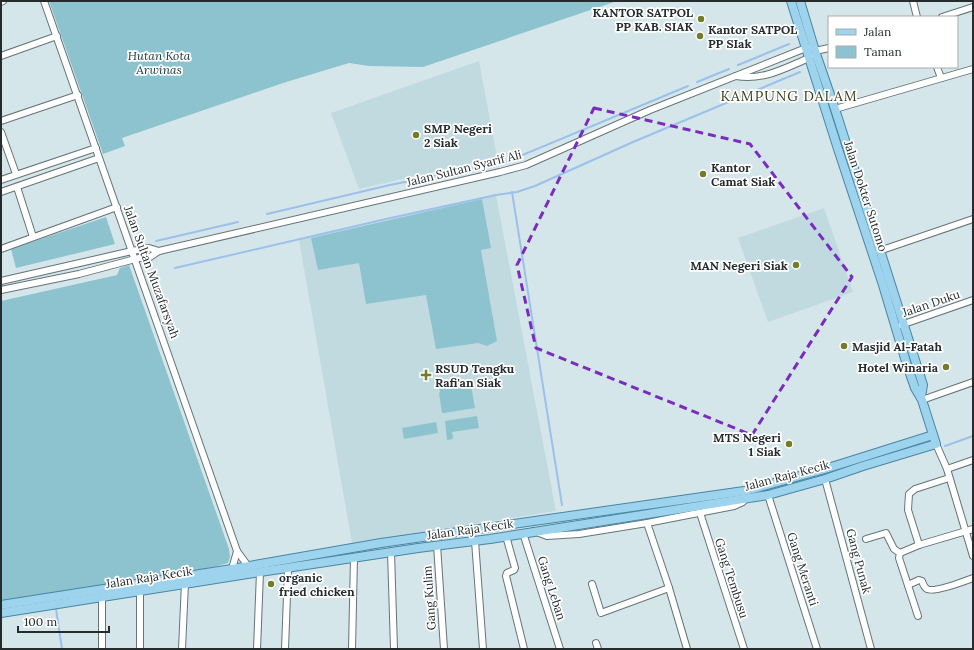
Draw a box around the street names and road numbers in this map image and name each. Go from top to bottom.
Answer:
street label: Jalan Dokter Sutomo [841,138,891,253]
street label: Jalan Sultan Syarif Ali [404,146,523,190]
street label: Jalan Sultan Muzafarsyah [121,203,183,340]
street label: Jalan Duku [899,286,962,320]
street label: Jalan Raja Kecik [742,456,832,494]
street label: Jalan Raja Kecik [425,515,515,543]
street label: Gang Punak [843,527,875,596]
street label: Gang Meranti [784,530,822,608]
street label: Gang Tembusu [712,536,752,620]
street label: Gang Leban [535,554,569,622]
street label: Jalan Raja Kecik [104,563,194,591]
street label: Gang Kulim [419,565,439,631]

